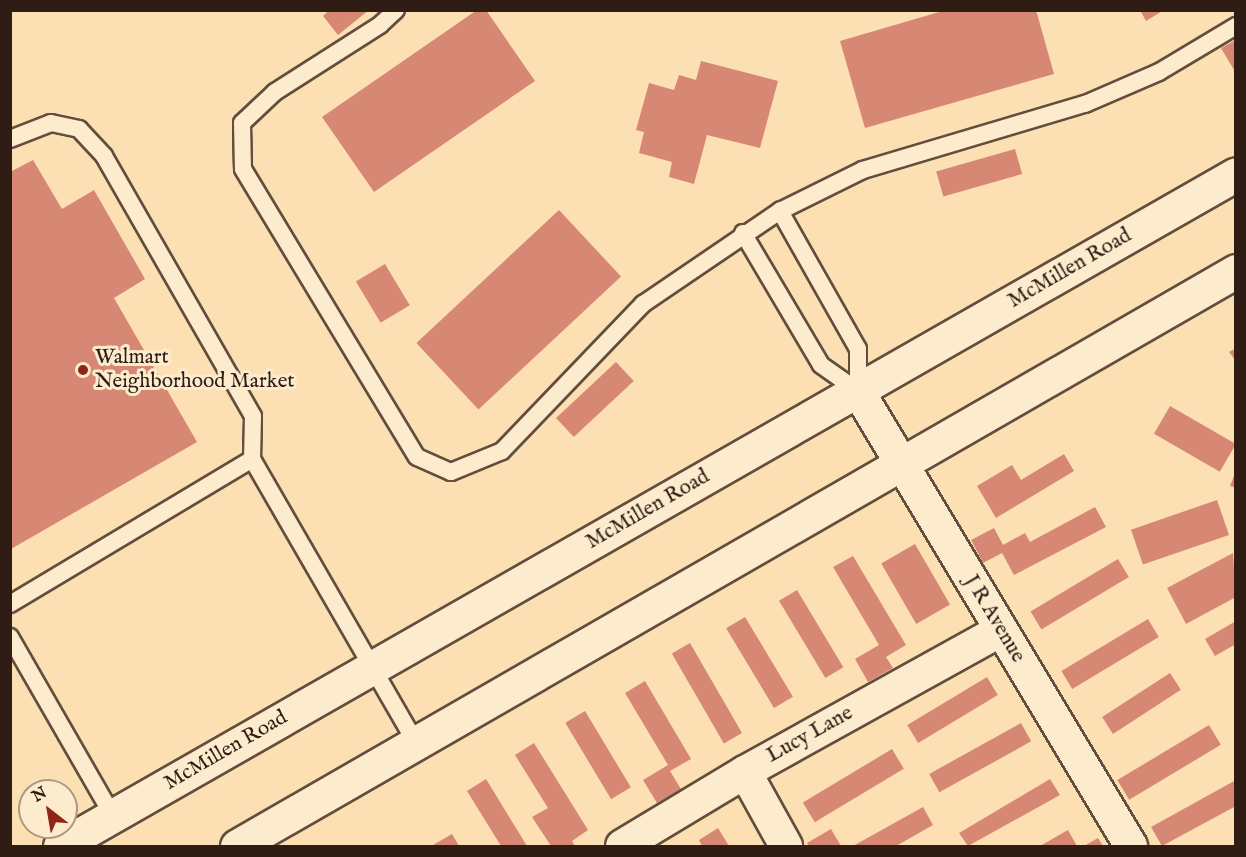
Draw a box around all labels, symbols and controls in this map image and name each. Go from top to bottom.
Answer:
street label: McMillen Road [1004,224,1136,314]
place label: Walmart Neighborhood Market [95,345,294,395]
marker: Walmart Neighborhood Market [76,363,90,377]
street label: McMillen Road [582,465,714,555]
street label: J R Avenue [958,571,1030,667]
street label: Lucy Lane [763,701,857,769]
street label: McMillen Road [160,706,292,796]
north arrow [18,779,78,839]
text: N [29,783,51,807]

